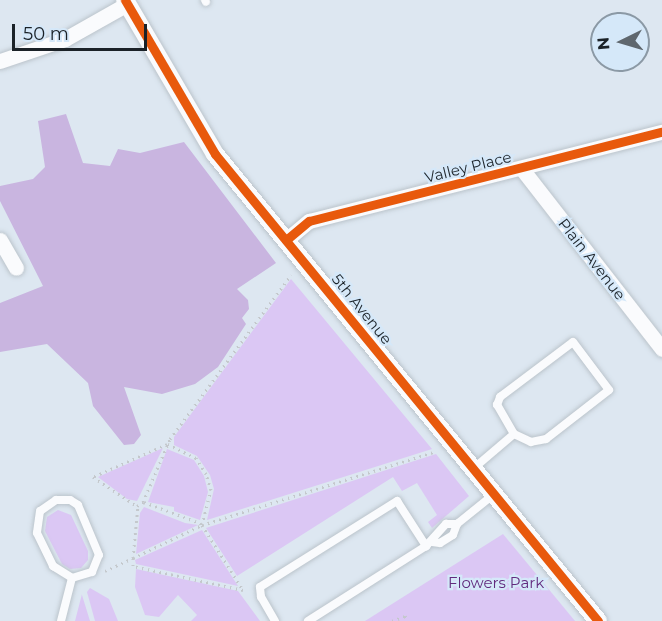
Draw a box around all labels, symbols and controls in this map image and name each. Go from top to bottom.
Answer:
scale bar [15,12,150,50]
north arrow [590,12,650,72]
text: 50 m [23,23,69,45]
text: N [594,36,614,51]
street label: Valley Place [423,148,513,186]
street label: Plain Avenue [555,215,629,303]
street label: 5th Avenue [328,270,396,348]
park label: Flowers Park [448,574,544,592]

